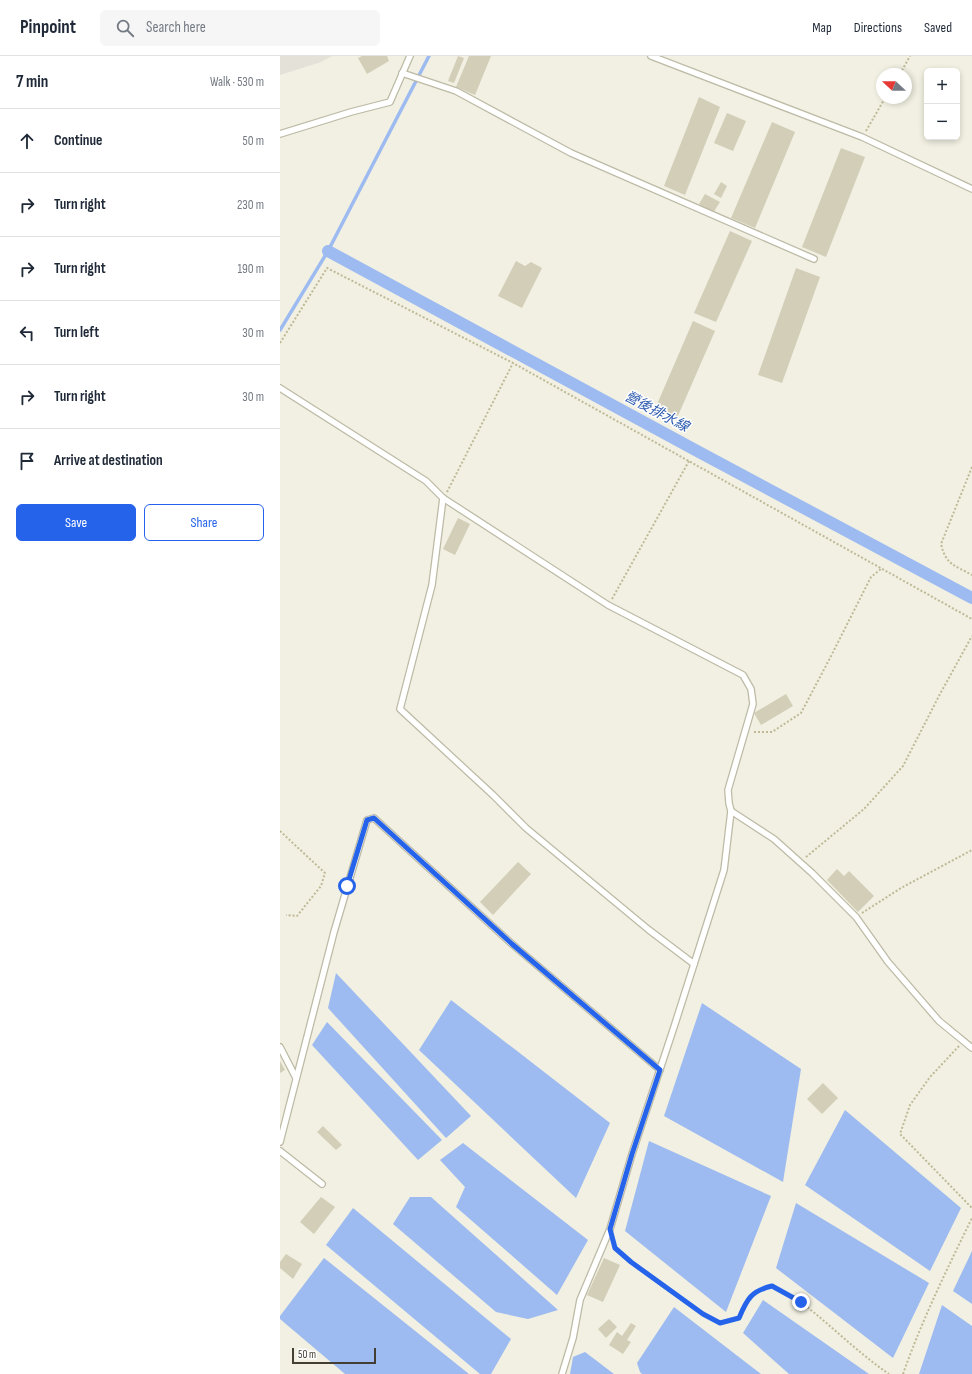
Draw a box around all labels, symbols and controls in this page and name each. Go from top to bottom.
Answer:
search box [100,10,380,46]
text: Pinpoint [20,16,76,39]
icon: search [114,17,136,39]
text: Search here [146,18,206,37]
text: Map [812,19,832,36]
text: Directions [854,19,902,36]
text: Saved [924,19,952,36]
north arrow [876,68,912,104]
map controls [924,68,960,140]
button: + [924,68,960,104]
text: 7 min [16,72,48,92]
text: Walk · 530 m [210,74,264,90]
button: − [924,104,960,140]
icon: ahead [16,130,38,152]
text: Continue [54,131,103,150]
text: 50 m [243,133,264,149]
icon: right [16,194,38,216]
text: Turn right [54,195,106,214]
text: 230 m [237,197,264,213]
icon: right [16,258,38,280]
text: Turn right [54,259,106,278]
text: 190 m [237,261,264,277]
icon: left [16,322,38,344]
text: Turn left [54,323,99,342]
text: 30 m [242,325,264,341]
icon: right [16,386,38,408]
text: Turn right [54,387,106,406]
water label: 營後排水線 [622,388,693,436]
text: 30 m [242,389,264,405]
icon: arrive [16,450,38,472]
text: Arrive at destination [54,451,163,470]
button: Save [16,504,136,541]
button: Share [144,504,264,541]
route start [338,877,356,895]
route end [792,1293,810,1311]
scale bar [292,1346,376,1365]
text: 50 m [298,1348,316,1361]

